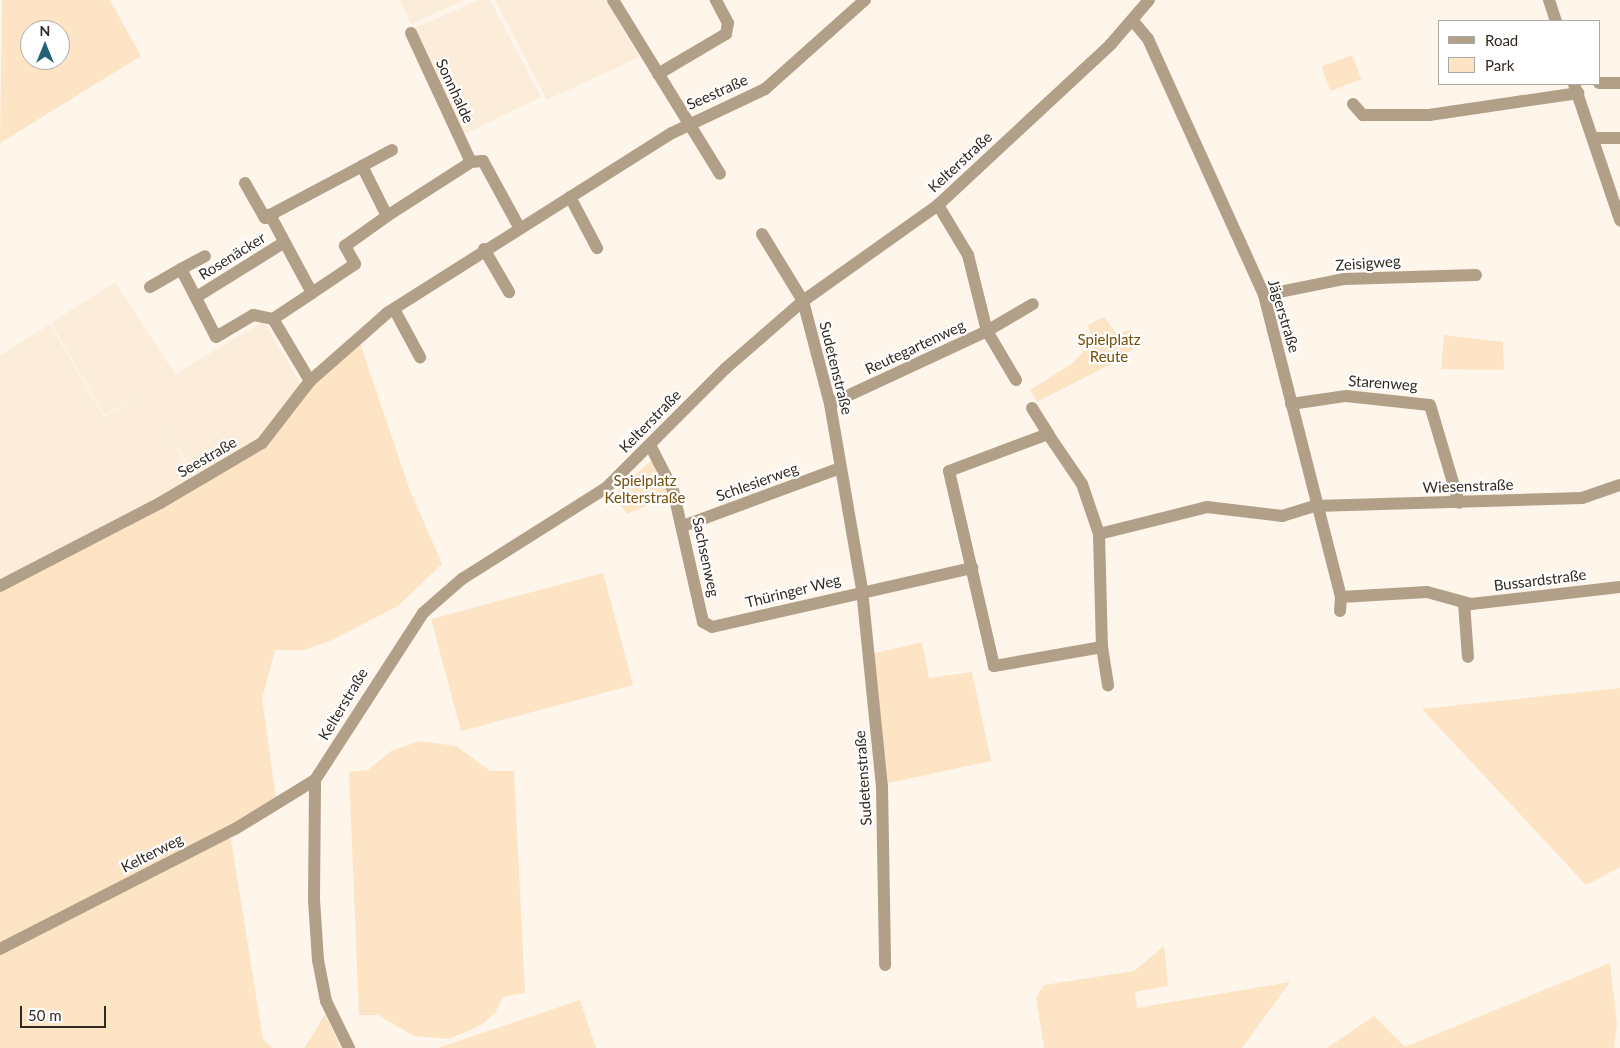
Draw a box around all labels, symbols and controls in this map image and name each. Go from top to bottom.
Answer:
north arrow [20,20,70,70]
legend [1438,20,1600,85]
text: N [40,22,50,39]
text: Road [1485,31,1518,49]
street label: Sonnhalde [432,56,478,126]
text: Park [1485,56,1514,74]
street label: Seestraße [684,71,750,113]
street label: Kelterstraße [924,128,996,196]
street label: Rosenäcker [195,228,269,284]
street label: Zeisigweg [1335,252,1401,274]
street label: Jägerstraße [1264,277,1304,355]
street label: Reutegartenweg [862,316,968,378]
street label: Sudetenstraße [816,319,856,417]
park label: Spielplatz Reute [1078,330,1140,365]
street label: Starenweg [1348,372,1418,394]
street label: Kelterstraße [615,386,685,456]
street label: Seestraße [174,433,240,481]
street label: Schlesierweg [714,459,800,505]
park label: Spielplatz Kelterstraße [605,471,685,506]
street label: Wiesenstraße [1422,475,1514,497]
street label: Sachsenweg [689,515,723,599]
street label: Bussardstraße [1493,565,1587,595]
street label: Thüringer Weg [743,570,843,612]
street label: Kelterstraße [314,665,372,743]
street label: Sudetenstraße [851,730,875,826]
street label: Kelterweg [118,830,186,876]
scale bar [22,996,109,1028]
text: 50 m [28,1006,62,1024]

